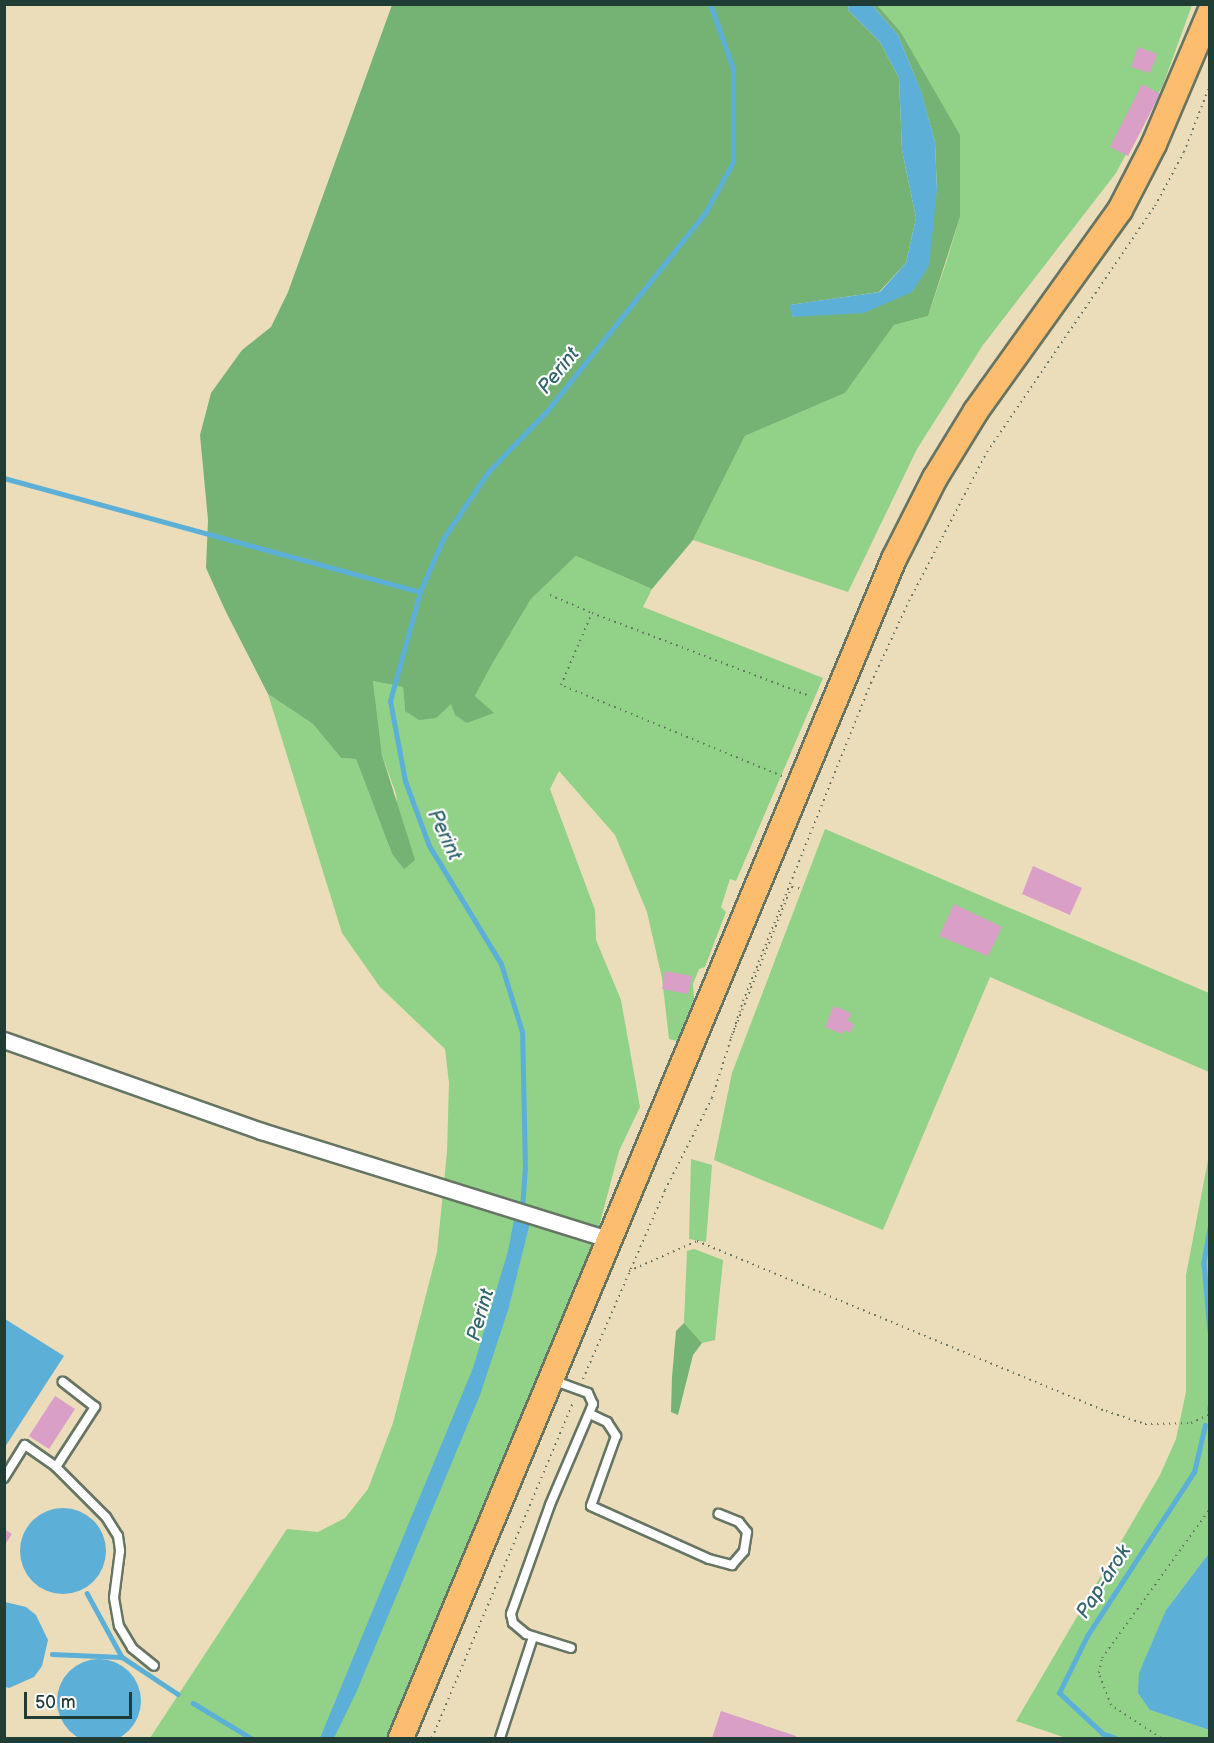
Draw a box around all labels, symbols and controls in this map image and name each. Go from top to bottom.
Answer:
water label: Perint [533,343,585,399]
water label: Perint [422,806,466,864]
water label: Perint [462,1286,500,1344]
water label: Pap-árok [1071,1541,1137,1623]
scale bar [27,1680,135,1718]
text: 50 m [35,1692,76,1713]

